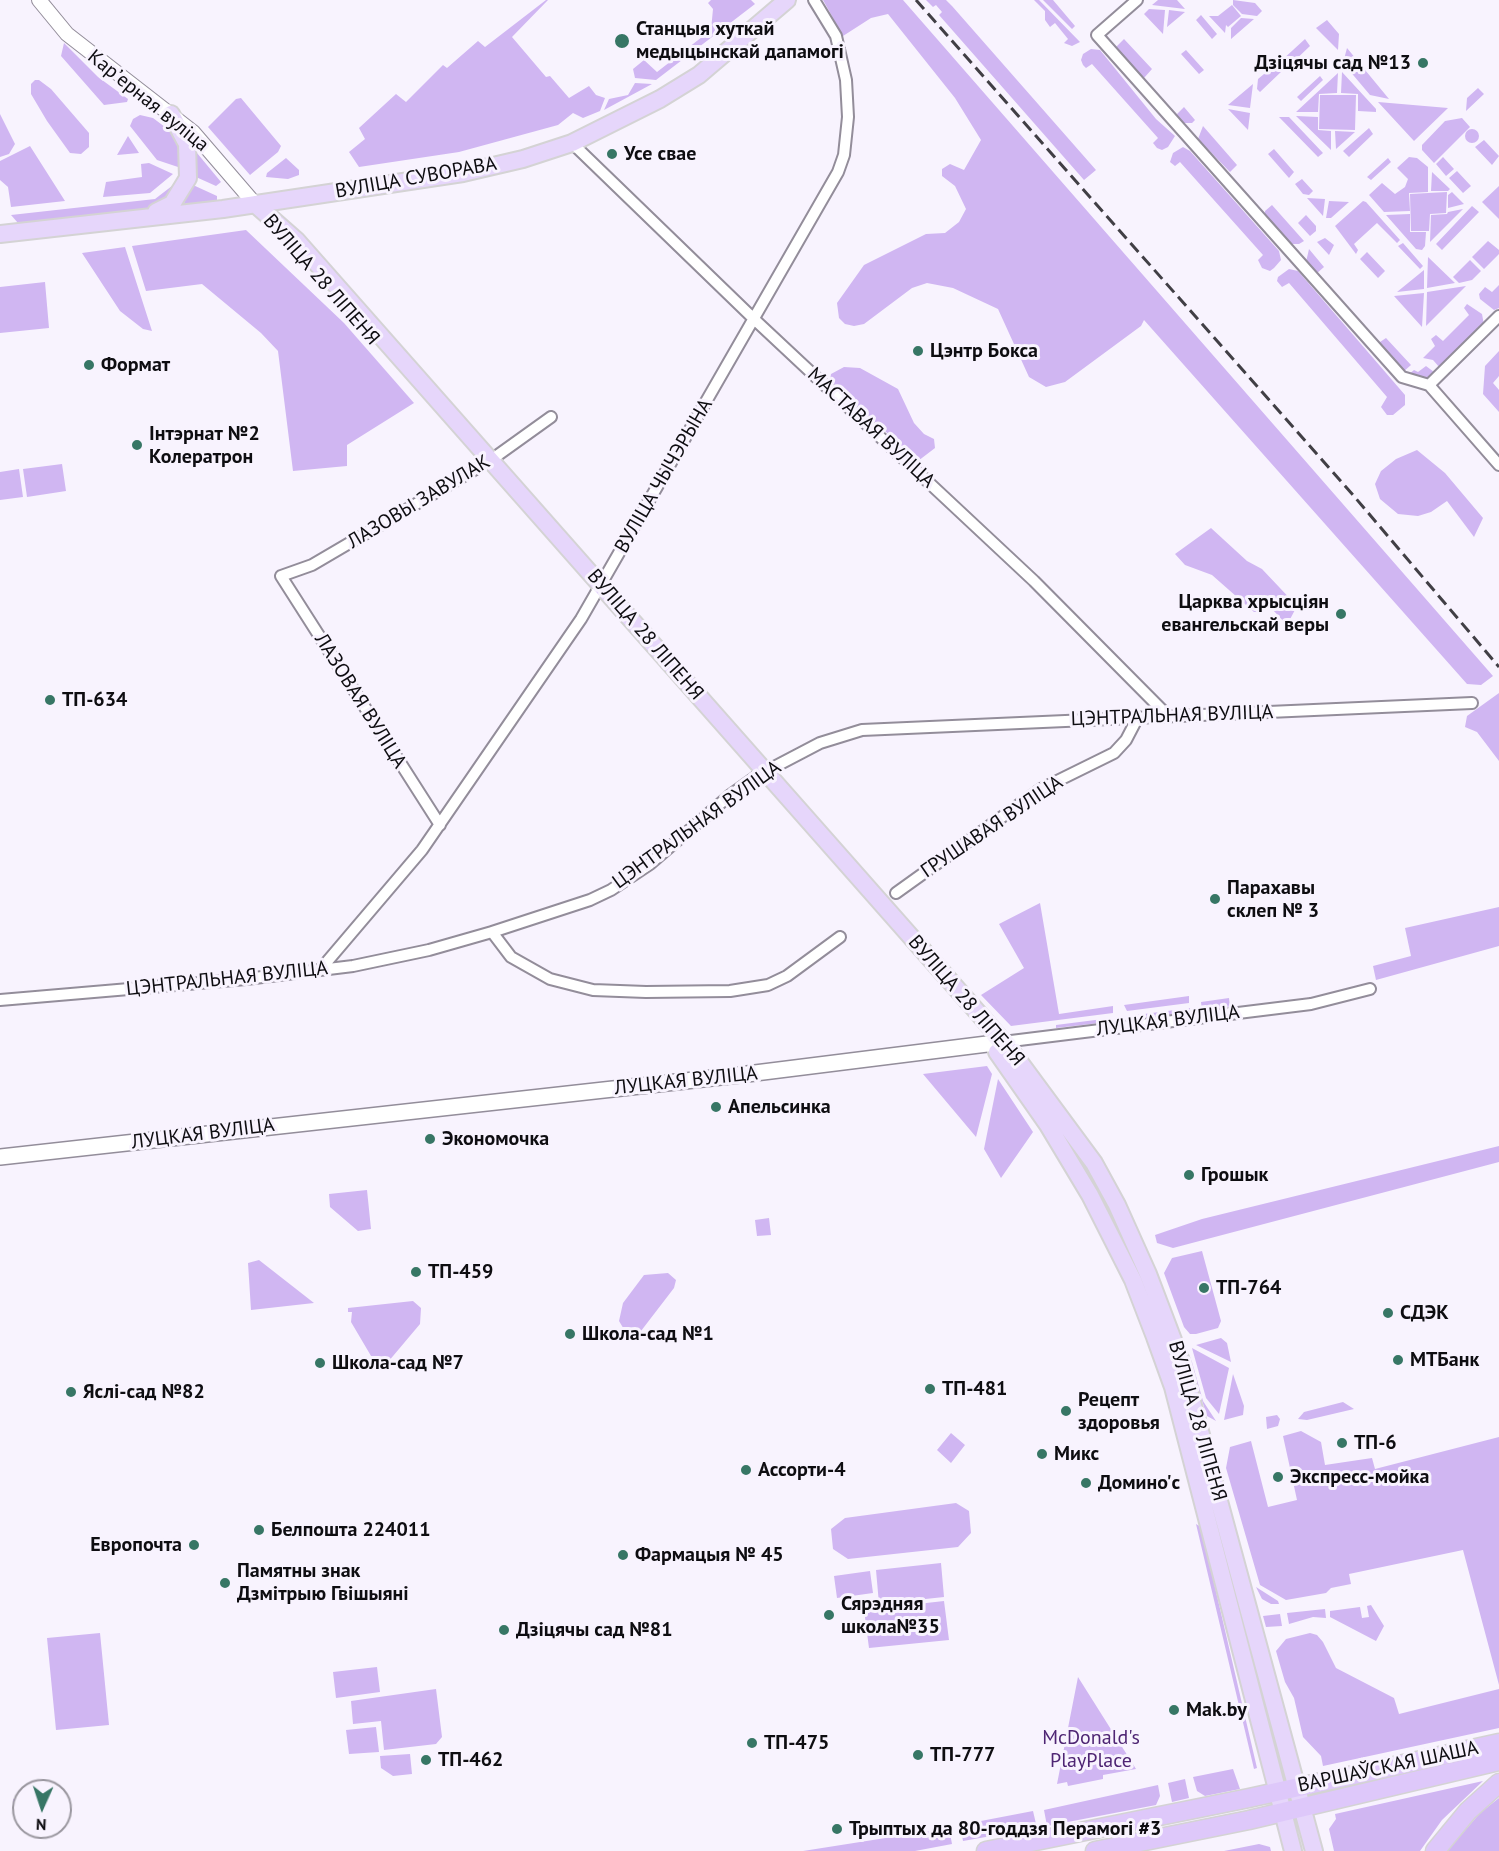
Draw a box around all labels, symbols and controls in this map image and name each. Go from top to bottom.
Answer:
place label: Станцыя хуткай медыцынскай дапамогі [636,17,844,64]
marker: Станцыя хуткай медыцынскай дапамогі [613,32,631,50]
street label: Карʼерная вуліца [83,45,213,157]
place label: Дзіцячы сад №13 [1254,51,1411,75]
marker: Дзіцячы сад №13 [1416,56,1430,70]
place label: Усе свае [624,142,696,166]
marker: Усе свае [605,147,619,161]
street label: ВУЛІЦА СУВОРАВА [333,152,499,204]
street label: ВУЛІЦА 28 ЛІПЕНЯ [258,210,384,350]
place label: Цэнтр Бокса [930,339,1038,363]
marker: Цэнтр Бокса [911,344,925,358]
place label: Формат [101,353,170,377]
marker: Формат [82,358,96,372]
street label: МАСТАВАЯ ВУЛІЦА [802,363,940,493]
street label: ВУЛІЦА ЧЫЧЭРЫНА [610,395,718,557]
place label: Інтэрнат №2 Колератрон [149,422,260,469]
marker: Інтэрнат №2 Колератрон [130,438,144,452]
street label: ЛАЗОВЫ ЗАВУЛАК [343,450,495,554]
street label: ВУЛІЦА 28 ЛІПЕНЯ [582,565,708,705]
place label: Царква хрысціян евангельскай веры [1161,590,1329,637]
marker: Царква хрысціян евангельскай веры [1334,607,1348,621]
street label: ЛАЗОВАЯ ВУЛІЦА [309,629,411,773]
place label: ТП-634 [62,688,127,712]
marker: ТП-634 [43,693,57,707]
street label: ЦЭНТРАЛЬНАЯ ВУЛІЦА [1070,700,1274,732]
street label: ЦЭНТРАЛЬНАЯ ВУЛІЦА [608,756,786,894]
street label: ГРУШАВАЯ ВУЛІЦА [917,771,1067,883]
place label: Парахавы склеп № 3 [1227,876,1319,923]
marker: Парахавы склеп № 3 [1208,892,1222,906]
street label: ВУЛІЦА 28 ЛІПЕНЯ [903,931,1029,1071]
street label: ЦЭНТРАЛЬНАЯ ВУЛІЦА [125,956,329,1002]
street label: ЛУЦКАЯ ВУЛІЦА [1095,1000,1241,1042]
street label: ЛУЦКАЯ ВУЛІЦА [613,1062,759,1100]
place label: Апельсинка [728,1095,831,1119]
marker: Апельсинка [709,1100,723,1114]
street label: ЛУЦКАЯ ВУЛІЦА [130,1113,276,1155]
place label: Экономочка [442,1127,549,1151]
marker: Экономочка [423,1132,437,1146]
place label: Грошык [1201,1163,1268,1187]
marker: Грошык [1182,1168,1196,1182]
place label: ТП-459 [428,1260,493,1284]
marker: ТП-459 [409,1265,423,1279]
place label: ТП-764 [1216,1276,1281,1300]
marker: ТП-764 [1197,1281,1211,1295]
place label: СДЭК [1400,1301,1449,1325]
marker: СДЭК [1381,1306,1395,1320]
place label: Школа-сад №1 [582,1322,714,1346]
marker: Школа-сад №1 [563,1327,577,1341]
street label: ВУЛІЦА 28 ЛІПЕНЯ [1163,1338,1231,1504]
place label: МТБанк [1410,1348,1479,1372]
place label: Школа-сад №7 [332,1351,464,1375]
marker: МТБанк [1391,1353,1405,1367]
marker: Школа-сад №7 [313,1356,327,1370]
place label: ТП-481 [942,1377,1007,1401]
place label: Яслі-сад №82 [83,1380,205,1404]
marker: ТП-481 [923,1382,937,1396]
marker: Яслі-сад №82 [64,1385,78,1399]
place label: Рецепт здоровья [1078,1388,1160,1435]
marker: Рецепт здоровья [1059,1404,1073,1418]
place label: ТП-6 [1354,1431,1397,1455]
marker: ТП-6 [1335,1436,1349,1450]
place label: Микс [1054,1442,1099,1466]
marker: Микс [1035,1447,1049,1461]
place label: Ассорти-4 [758,1458,846,1482]
marker: Ассорти-4 [739,1463,753,1477]
place label: Экспресс-мойка [1290,1465,1429,1489]
marker: Экспресс-мойка [1271,1470,1285,1484]
place label: Домино'c [1098,1471,1180,1495]
marker: Домино'c [1079,1476,1093,1490]
place label: Белпошта 224011 [271,1518,430,1542]
marker: Белпошта 224011 [252,1523,266,1537]
place label: Европочта [90,1533,182,1557]
marker: Европочта [187,1538,201,1552]
place label: Фармацыя № 45 [635,1543,784,1567]
marker: Фармацыя № 45 [616,1548,630,1562]
place label: Памятны знак Дзмітрыю Гвішыяні [237,1559,409,1606]
marker: Памятны знак Дзмітрыю Гвішыяні [218,1576,232,1590]
place label: Сярэдняя школа№35 [841,1592,940,1639]
marker: Сярэдняя школа№35 [822,1608,836,1622]
place label: Дзіцячы сад №81 [516,1618,673,1642]
marker: Дзіцячы сад №81 [497,1623,511,1637]
place label: Mak.by [1186,1698,1247,1722]
marker: Mak.by [1167,1703,1181,1717]
park label: McDonald's PlayPlace [1042,1726,1140,1773]
place label: ТП-475 [764,1731,829,1755]
marker: ТП-475 [745,1736,759,1750]
street label: ВАРШАЎСКАЯ ШАША [1296,1736,1480,1798]
place label: ТП-777 [930,1743,995,1767]
place label: ТП-462 [438,1748,503,1772]
marker: ТП-777 [911,1748,925,1762]
marker: ТП-462 [419,1753,433,1767]
north arrow [12,1779,72,1839]
text: N [35,1815,47,1835]
place label: Трыптых да 80-годдзя Перамогі #3 [849,1817,1161,1841]
marker: Трыптых да 80-годдзя Перамогі #3 [830,1822,844,1836]

